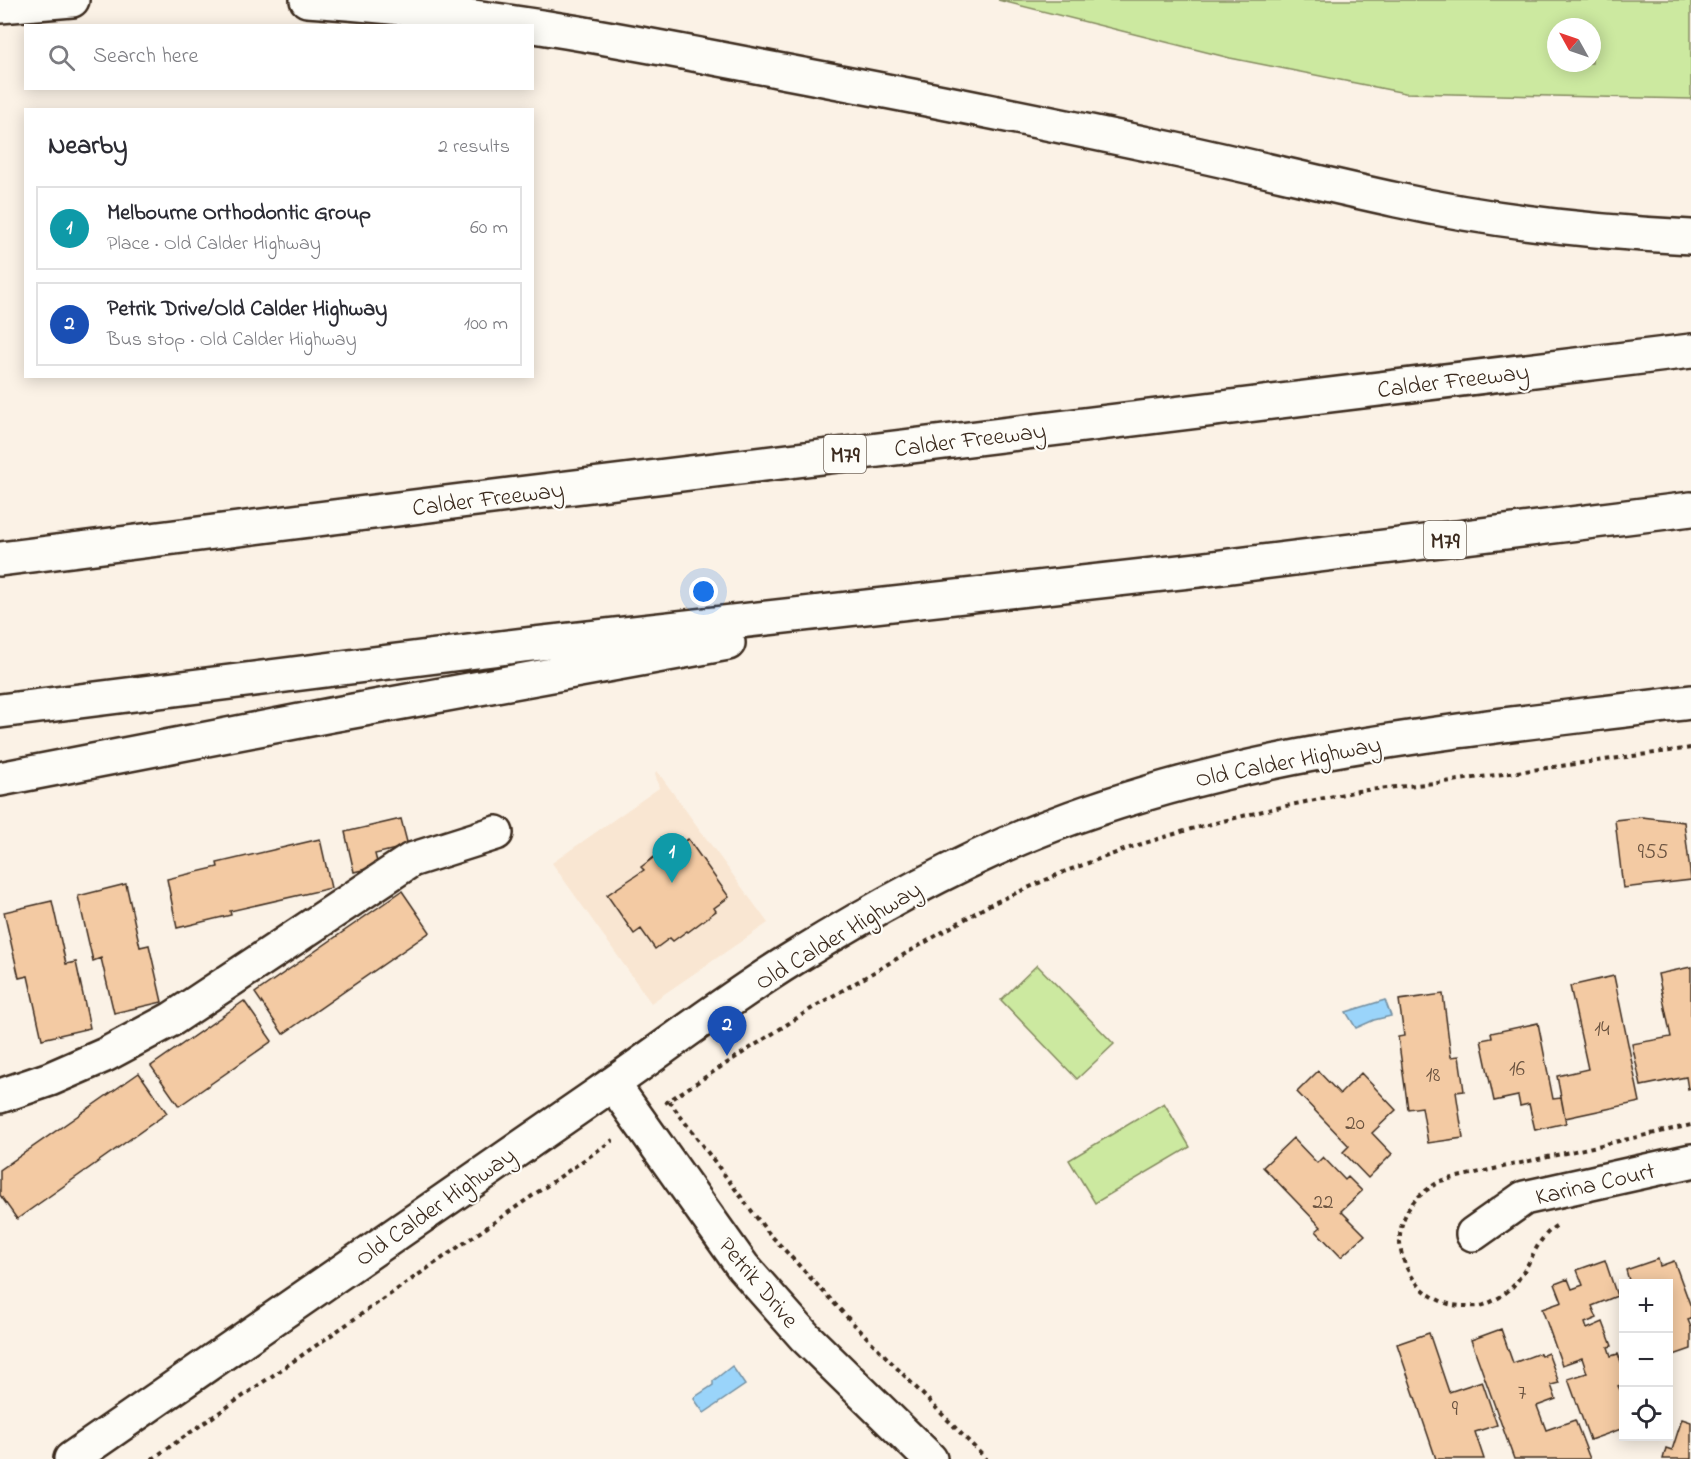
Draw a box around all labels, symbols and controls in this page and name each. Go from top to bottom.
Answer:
north arrow [1547,18,1601,72]
search box [24,24,534,90]
icon: search [45,41,78,74]
text: Search here [93,41,198,73]
text: Nearby [48,128,127,166]
text: 2 results [438,133,510,162]
text: Melbourne Orthodontic Group [107,198,371,230]
text: 1 [66,214,73,243]
text: 60 m [470,214,508,243]
text: Place · Old Calder Highway [107,230,321,259]
text: Petrik Drive/Old Calder Highway [107,294,387,326]
text: 2 [65,310,74,339]
text: 100 m [464,310,508,339]
text: Bus stop · Old Calder Highway [107,326,357,355]
street label: Calder Freeway [1375,356,1531,410]
street label: Calder Freeway [892,415,1048,469]
road number: M79 [824,435,866,473]
street label: Calder Freeway [410,474,566,528]
road number: M79 [1424,521,1466,559]
your location [689,577,718,606]
street label: Old Calder Highway [1193,728,1385,800]
pin: 1 [652,834,692,883]
house number: 955 [1638,838,1668,868]
street label: Old Calder Highway [749,874,930,1002]
pin: 2 [708,1006,746,1056]
house number: 14 [1594,1015,1610,1045]
house number: 16 [1509,1055,1525,1085]
house number: 18 [1426,1061,1440,1091]
house number: 20 [1345,1109,1365,1139]
street label: Old Calder Highway [349,1140,524,1277]
street label: Karina Court [1532,1155,1659,1216]
house number: 22 [1313,1188,1333,1218]
street label: Petrik Drive [708,1230,806,1337]
map controls [1619,1279,1673,1441]
button: + [1619,1279,1673,1333]
button: − [1619,1333,1673,1387]
house number: 7 [1518,1379,1527,1409]
button: locate [1619,1387,1673,1441]
house number: 9 [1452,1395,1459,1425]

